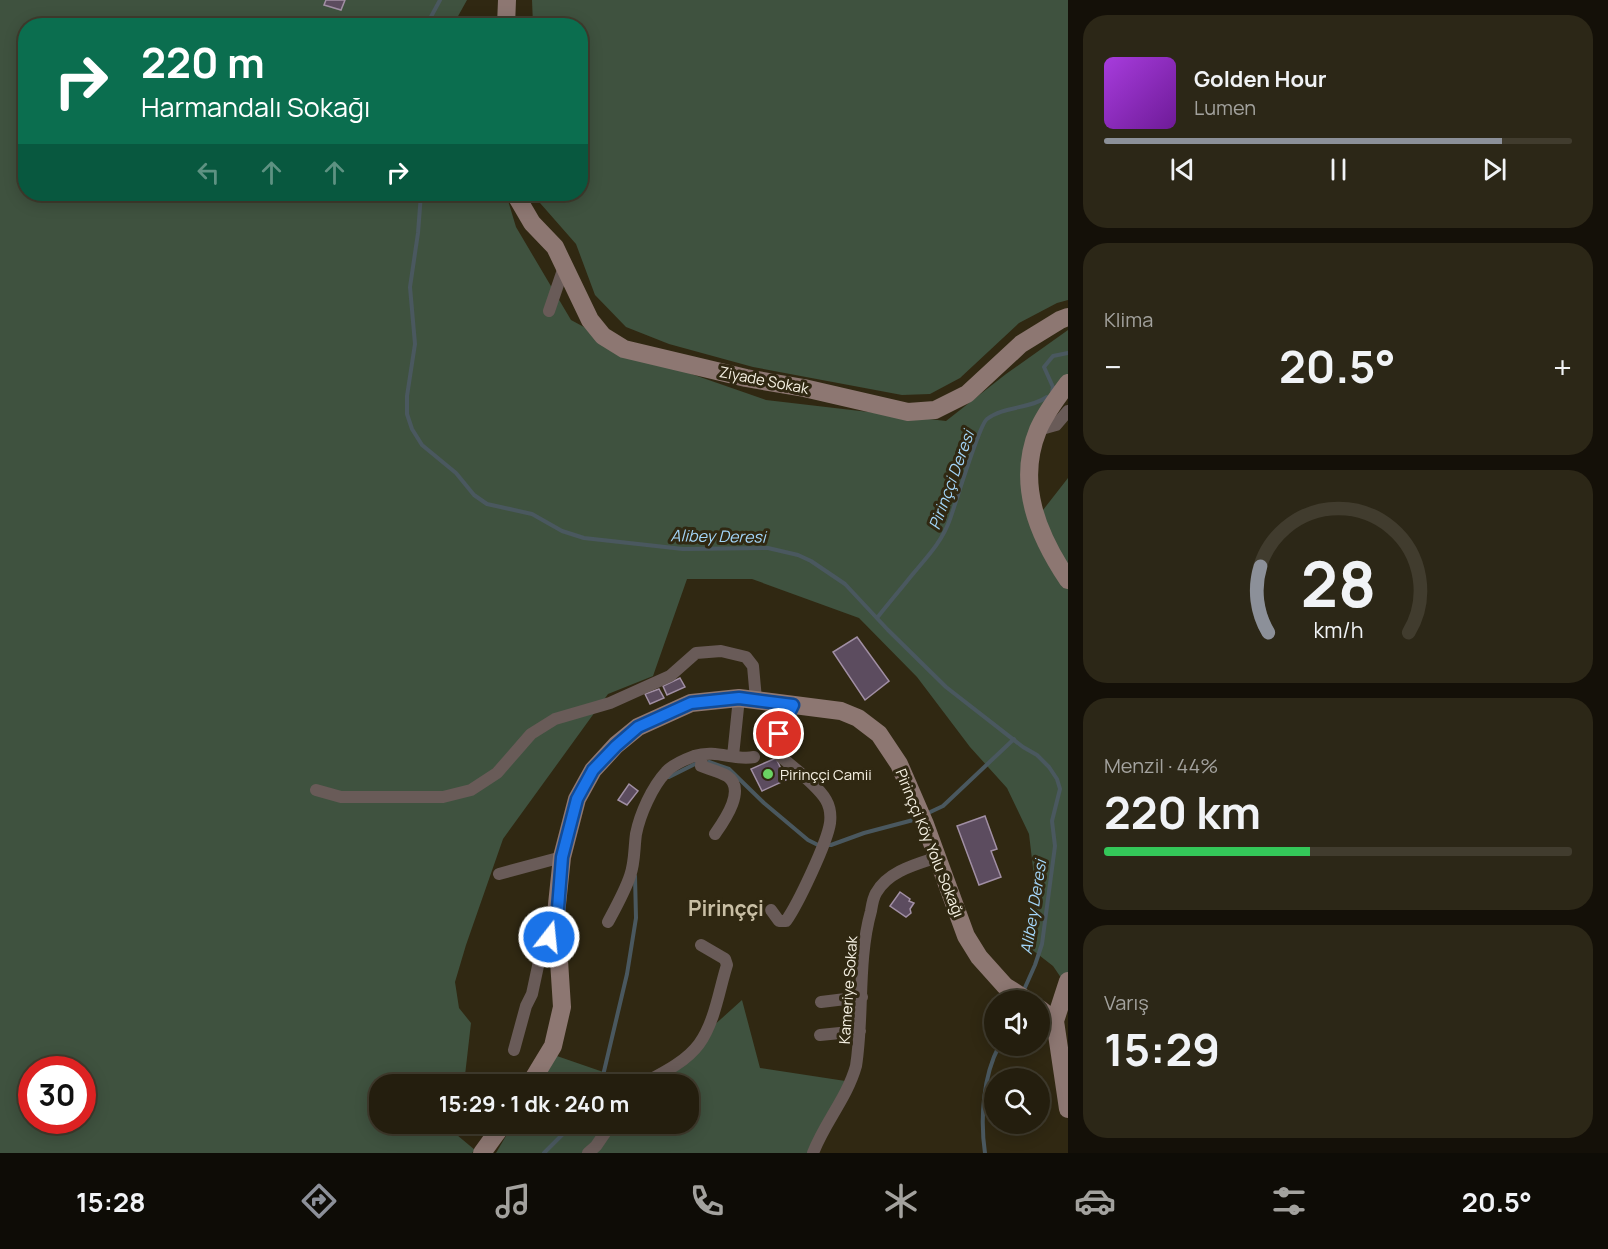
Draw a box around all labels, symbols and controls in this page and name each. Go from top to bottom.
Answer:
text: 220 m [141,33,265,91]
icon: right [42,42,120,120]
text: Golden Hour [1194,64,1327,94]
text: Harmandalı Sokağı [141,88,370,125]
text: Lumen [1194,94,1256,121]
icon: previous [1166,153,1199,186]
icon: pause [1322,153,1355,186]
icon: next [1478,153,1511,186]
icon: left [192,156,225,189]
icon: ahead [255,156,288,189]
icon: ahead [318,156,351,189]
icon: right [381,156,414,189]
text: Klima [1104,306,1153,333]
text: 20.5° [1279,335,1396,397]
text: − [1104,344,1122,389]
text: + [1553,344,1572,389]
street label: Ziyade Sokak [718,361,811,399]
water label: Pirinççi Deresi [923,425,980,532]
water label: Alibey Deresi [670,524,768,548]
text: 28 [1300,541,1376,627]
text: km/h [1313,616,1363,645]
pin [753,708,804,759]
icon: arrive [762,717,795,750]
text: Menzil · 44% [1104,752,1218,779]
place label: Pirinççi Camii [780,764,872,785]
street label: Pirinççi Köy Yolu Sokağı [891,766,969,920]
marker: Pirinççi Camii [761,767,775,781]
text: 220 km [1104,781,1261,843]
water label: Alibey Deresi [1015,856,1052,956]
district label: Pirinççi [688,894,764,922]
position arrow [517,905,581,969]
street label: Kameriye Sokak [834,935,862,1045]
text: Varış [1104,989,1149,1016]
map controls [984,990,1050,1134]
button: sound [984,990,1050,1056]
text: 15:29 [1104,1018,1220,1080]
speed limit sign: 30 [18,1056,96,1134]
button: search [984,1068,1050,1134]
text: 15:29 · 1 dk · 240 m [439,1089,629,1119]
icon: directions [298,1180,340,1222]
icon: music [492,1180,534,1222]
icon: phone [686,1180,728,1222]
icon: climate [880,1180,922,1222]
icon: car [1074,1180,1116,1222]
icon: filters [1268,1180,1310,1222]
text: 15:28 [76,1183,146,1220]
text: 20.5° [1462,1183,1532,1220]

